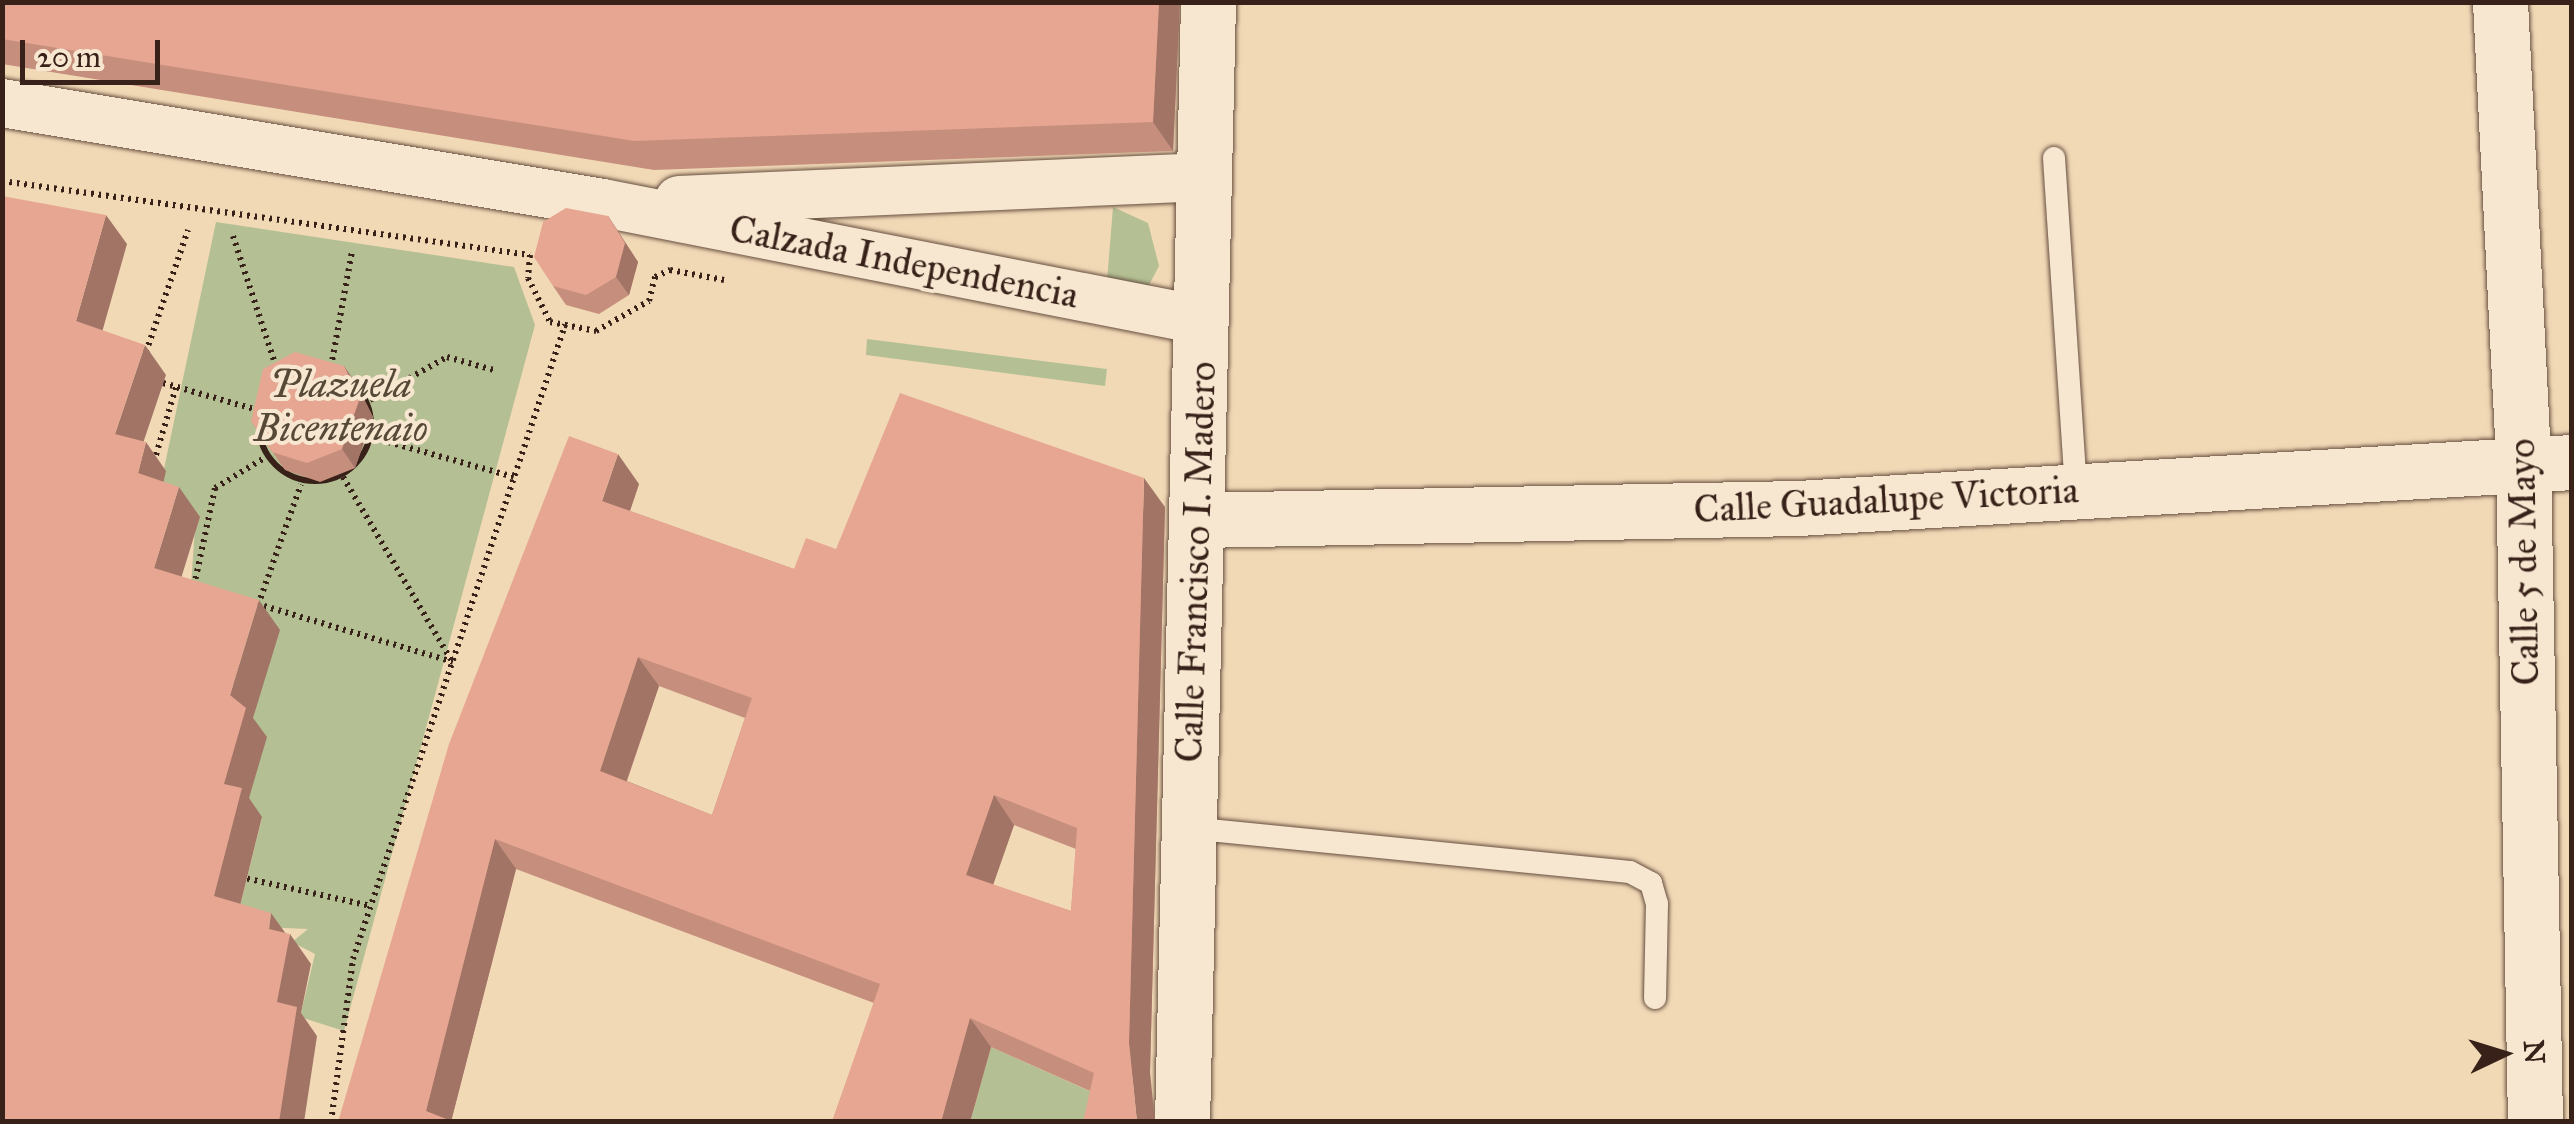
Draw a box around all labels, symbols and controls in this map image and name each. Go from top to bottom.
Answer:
scale bar [25,20,165,82]
text: 20 m [37,39,101,75]
street label: Calzada Independencia [726,206,1082,318]
street label: Calle Francisco I. Madero [1166,361,1226,763]
park label: Plazuela Bicentenaio [254,362,428,452]
street label: Calle 5 de Mayo [2499,438,2549,686]
street label: Calle Guadalupe Victoria [1692,467,2080,533]
north arrow [2454,1004,2554,1104]
text: N [2516,1039,2553,1065]

